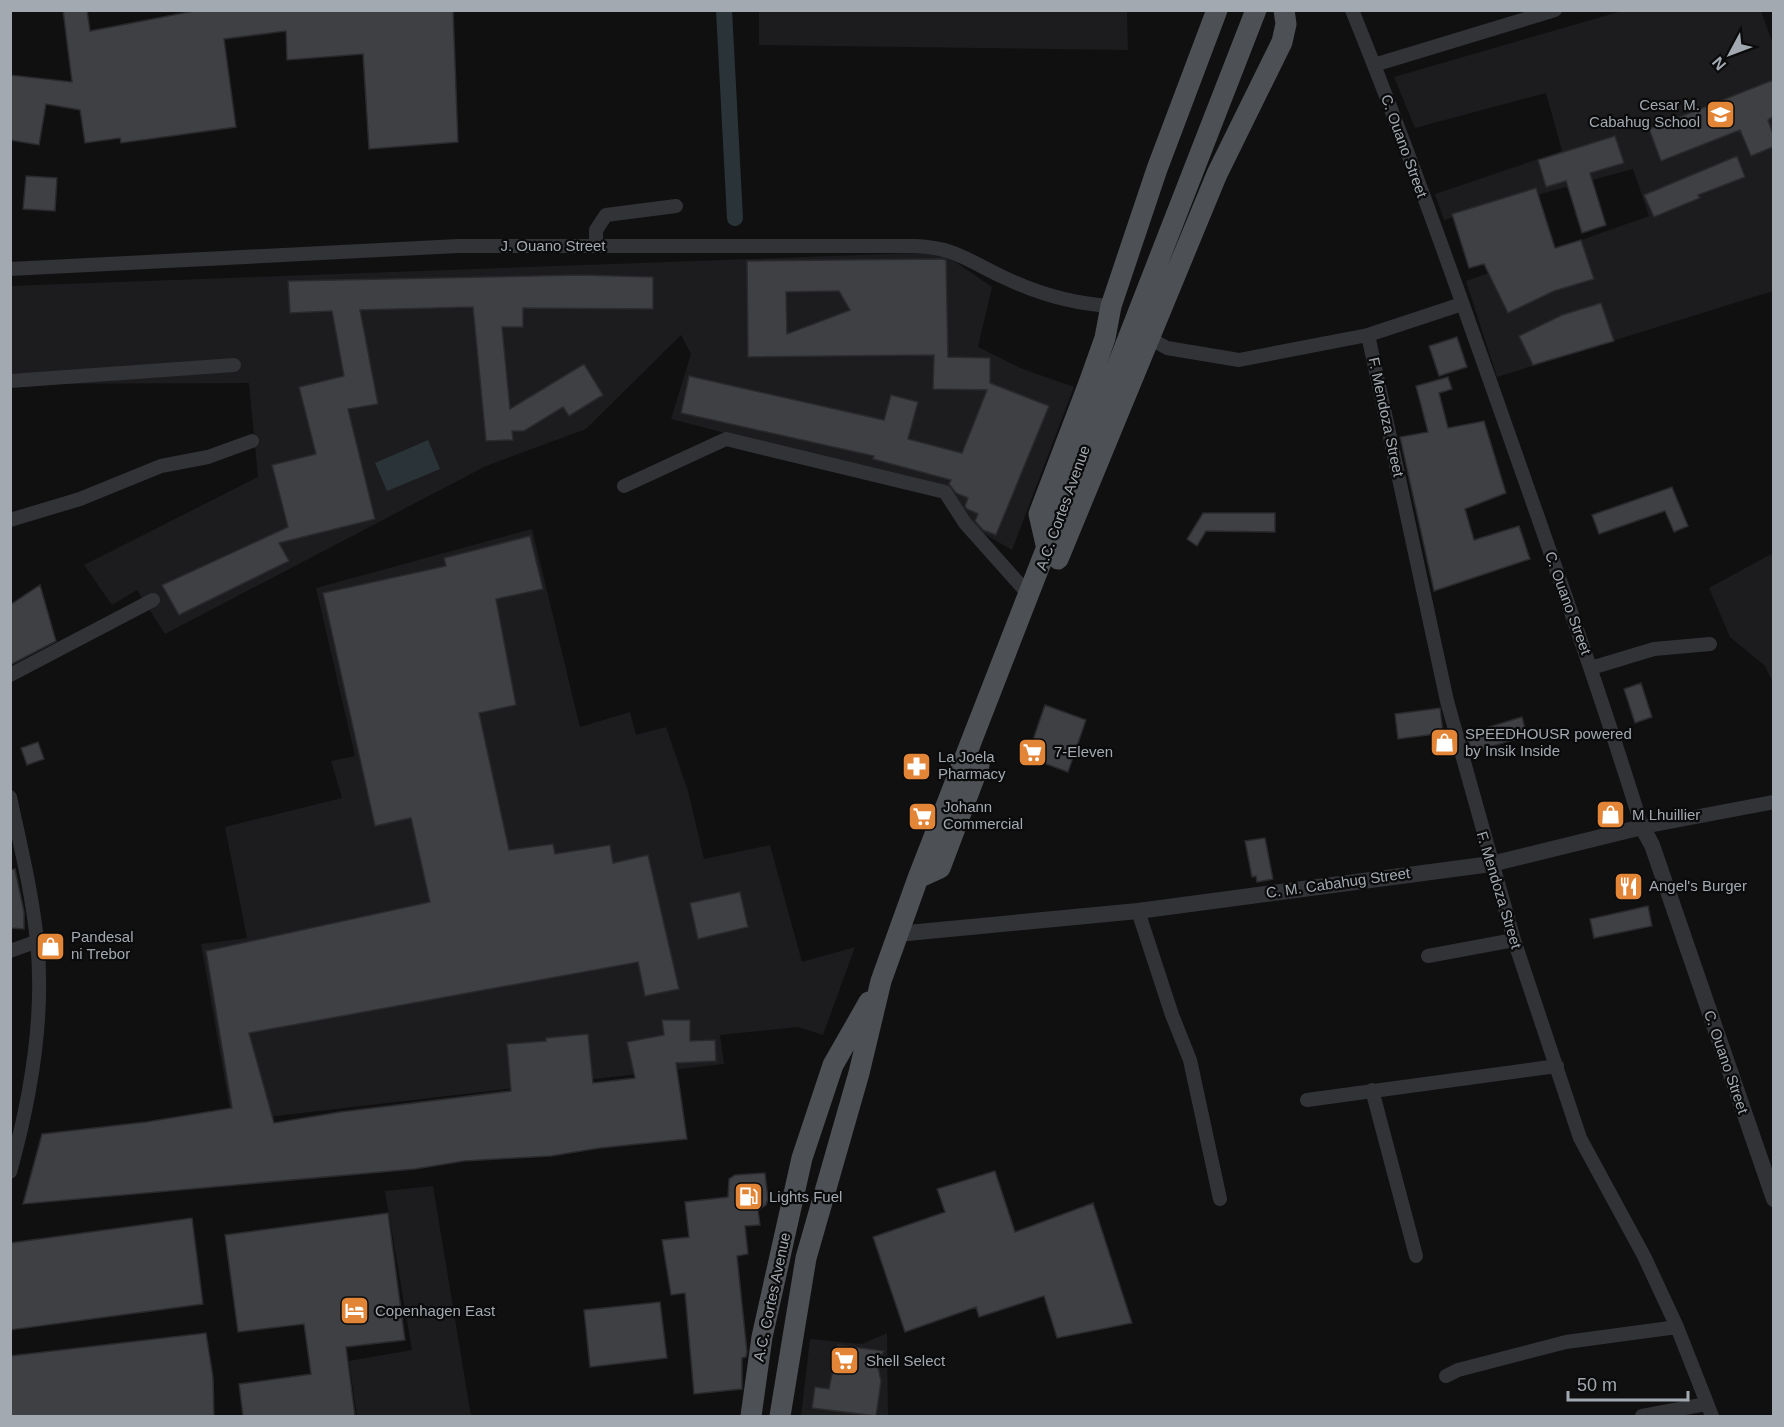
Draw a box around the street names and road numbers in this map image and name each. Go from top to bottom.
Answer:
street label: C. Ouano Street [1378,92,1431,200]
street label: J. Ouano Street [500,237,606,254]
street label: F. Mendoza Street [1366,356,1408,479]
street label: A.C. Cortes Avenue [1032,443,1093,573]
street label: C. Ouano Street [1542,549,1595,657]
street label: F. Mendoza Street [1474,829,1526,951]
street label: C. M. Cabahug Street [1265,864,1412,901]
street label: C. Ouano Street [1701,1008,1752,1117]
street label: A.C. Cortes Avenue [750,1231,793,1363]

